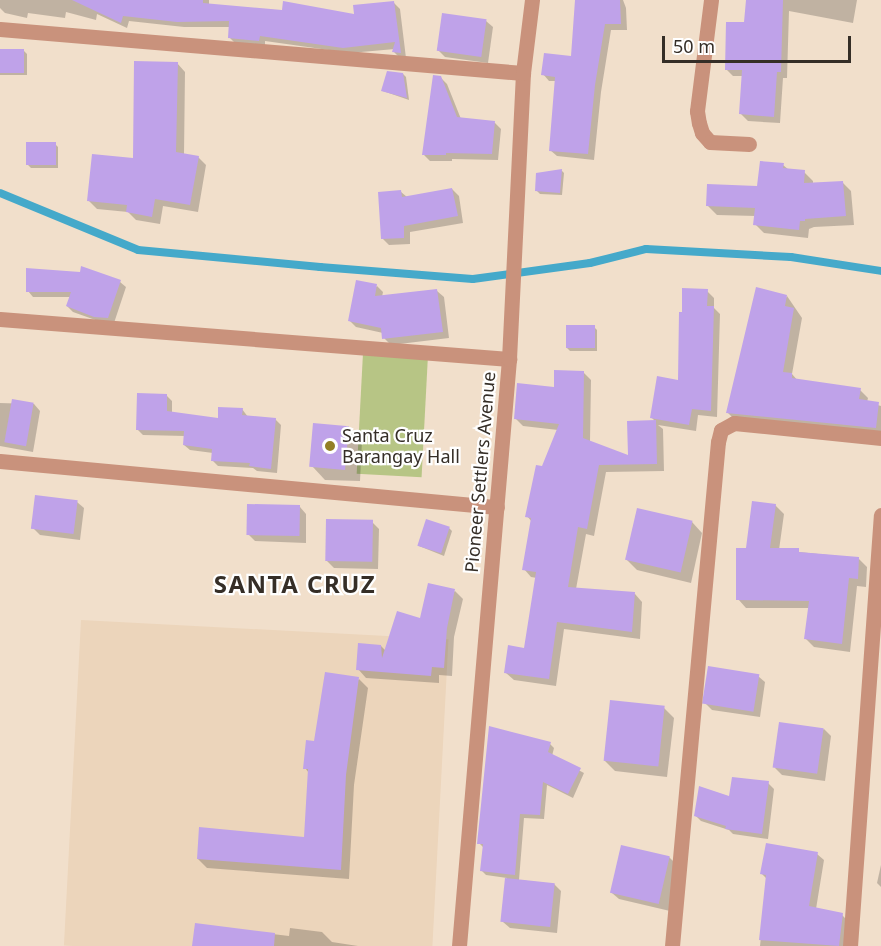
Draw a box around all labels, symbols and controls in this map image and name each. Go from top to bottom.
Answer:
scale bar [665,24,854,62]
text: 50 m [673,34,715,58]
street label: Pioneer Settlers Avenue [460,371,500,573]
place label: Santa Cruz Barangay Hall [342,425,460,468]
marker: Santa Cruz Barangay Hall [323,439,337,453]
district label: SANTA CRUZ [214,570,376,598]

